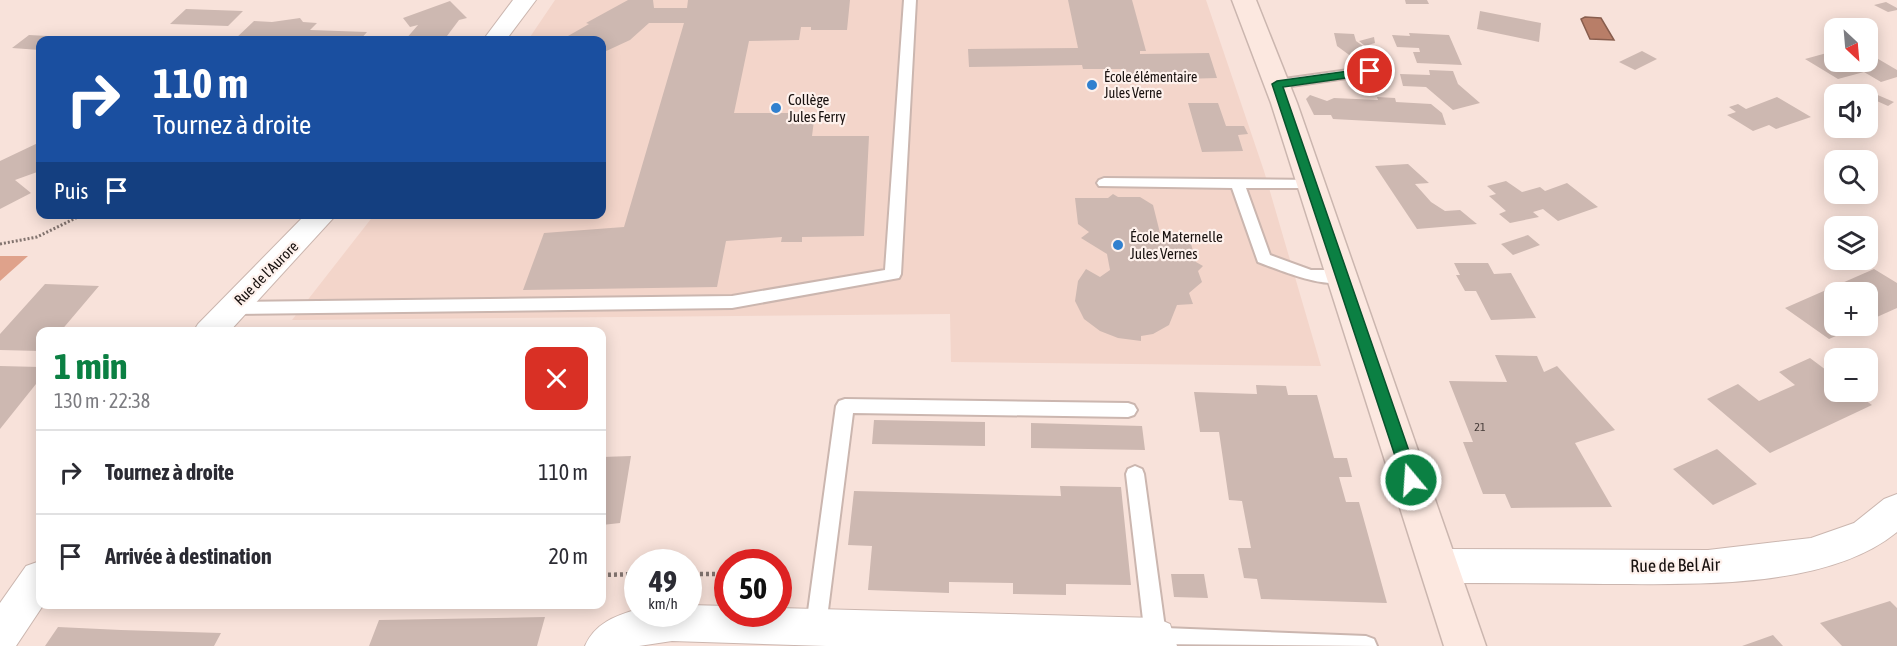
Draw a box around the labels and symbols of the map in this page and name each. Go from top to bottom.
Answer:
north arrow [1824,18,1878,72]
pin [1344,45,1395,96]
place label: École élémentaire Jules Verne [1104,69,1197,101]
marker: École élémentaire Jules Verne [1085,78,1099,92]
place label: Collège Jules Ferry [788,91,846,125]
marker: Collège Jules Ferry [769,101,783,115]
place label: École Maternelle Jules Vernes [1130,228,1223,262]
street label: Rue de l'Aurore [231,237,302,308]
marker: École Maternelle Jules Vernes [1111,238,1125,252]
house number: 21 [1474,420,1486,434]
position arrow [1379,448,1443,512]
speed limit sign: 50 [714,549,792,627]
street label: Rue de Bel Air [1630,554,1721,576]

